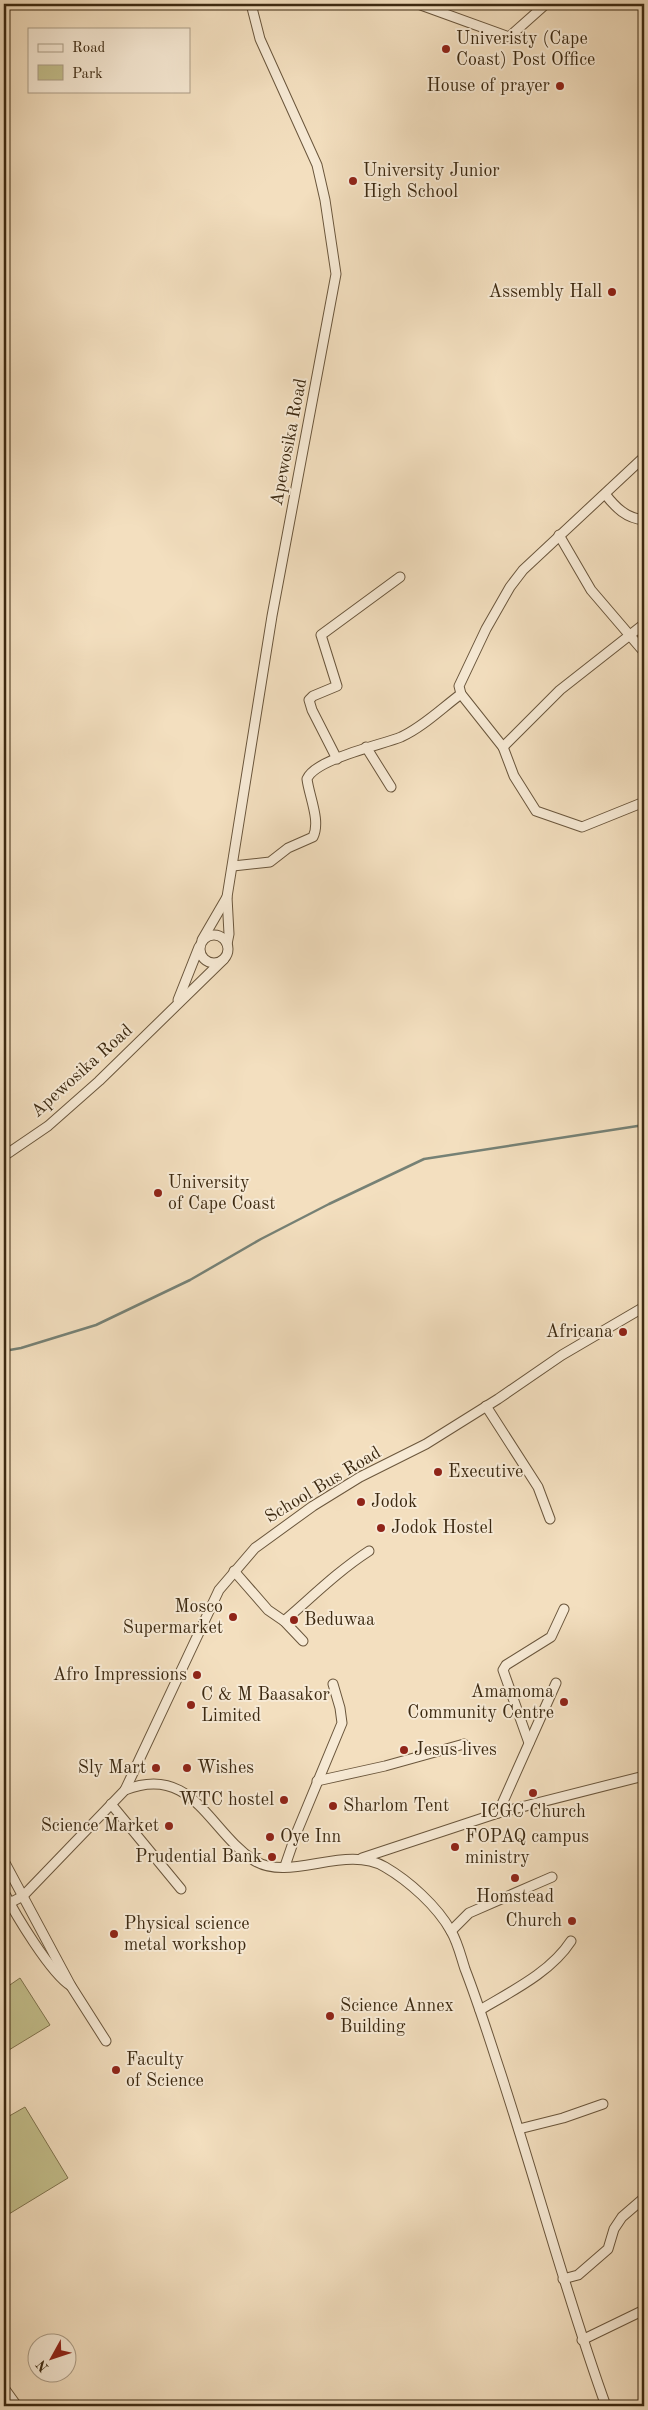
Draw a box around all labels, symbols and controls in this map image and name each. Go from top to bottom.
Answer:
legend [28,28,190,92]
place label: Univeristy (Cape Coast) Post Office [456,29,595,69]
text: Road [72,41,106,56]
marker: Univeristy (Cape Coast) Post Office [440,43,452,55]
text: Park [72,67,103,82]
place label: House of prayer [427,77,551,95]
marker: House of prayer [554,80,566,92]
place label: University Junior High School [363,162,500,201]
marker: University Junior High School [347,175,359,187]
place label: Assembly Hall [489,283,602,301]
marker: Assembly Hall [606,286,618,298]
street label: Apewosika Road [268,377,310,507]
street label: Apewosika Road [28,1021,136,1121]
place label: University of Cape Coast [168,1174,276,1213]
marker: University of Cape Coast [152,1187,164,1199]
place label: Africana [546,1323,613,1341]
marker: Africana [617,1326,629,1338]
street label: School Bus Road [262,1443,384,1527]
place label: Executive [448,1463,523,1481]
marker: Executive [432,1466,444,1478]
place label: Jodok [371,1493,417,1511]
marker: Jodok [355,1496,367,1508]
place label: Jodok Hostel [391,1519,493,1537]
marker: Jodok Hostel [375,1522,387,1534]
place label: Mosco Supermarket [123,1598,223,1637]
marker: Mosco Supermarket [227,1611,239,1623]
place label: Beduwaa [304,1611,375,1629]
marker: Beduwaa [288,1614,300,1626]
place label: Afro Impressions [53,1666,187,1684]
marker: Afro Impressions [191,1669,203,1681]
place label: Amamoma Community Centre [407,1683,554,1722]
place label: C & M Baasakor Limited [201,1686,331,1725]
marker: Amamoma Community Centre [558,1696,570,1708]
marker: C & M Baasakor Limited [185,1699,197,1711]
place label: Jesus lives [414,1741,497,1759]
marker: Jesus lives [398,1744,410,1756]
place label: Sly Mart [78,1759,146,1777]
place label: Wishes [197,1759,254,1777]
marker: Sly Mart [150,1762,162,1774]
marker: Wishes [181,1762,193,1774]
marker: ICGC Church [527,1787,539,1799]
place label: WTC hostel [179,1791,274,1809]
marker: WTC hostel [278,1794,290,1806]
place label: Sharlom Tent [343,1797,449,1815]
marker: Sharlom Tent [327,1800,339,1812]
place label: ICGC Church [480,1803,586,1821]
place label: Science Market [41,1817,159,1835]
marker: Science Market [163,1820,175,1832]
place label: Oye Inn [280,1828,341,1846]
place label: FOPAQ campus ministry [465,1828,589,1867]
marker: Oye Inn [264,1831,276,1843]
marker: FOPAQ campus ministry [449,1841,461,1853]
place label: Prudential Bank [135,1848,262,1866]
marker: Prudential Bank [266,1851,278,1863]
marker: Homstead [509,1872,521,1884]
place label: Homstead [476,1888,554,1906]
place label: Church [506,1912,562,1930]
place label: Physical science metal workshop [124,1915,250,1954]
marker: Church [566,1915,578,1927]
marker: Physical science metal workshop [108,1928,120,1940]
place label: Science Annex Building [340,1997,454,2036]
marker: Science Annex Building [324,2010,336,2022]
place label: Faculty of Science [126,2051,204,2090]
marker: Faculty of Science [110,2064,122,2076]
north arrow [28,2332,78,2382]
text: N [34,2357,52,2374]

